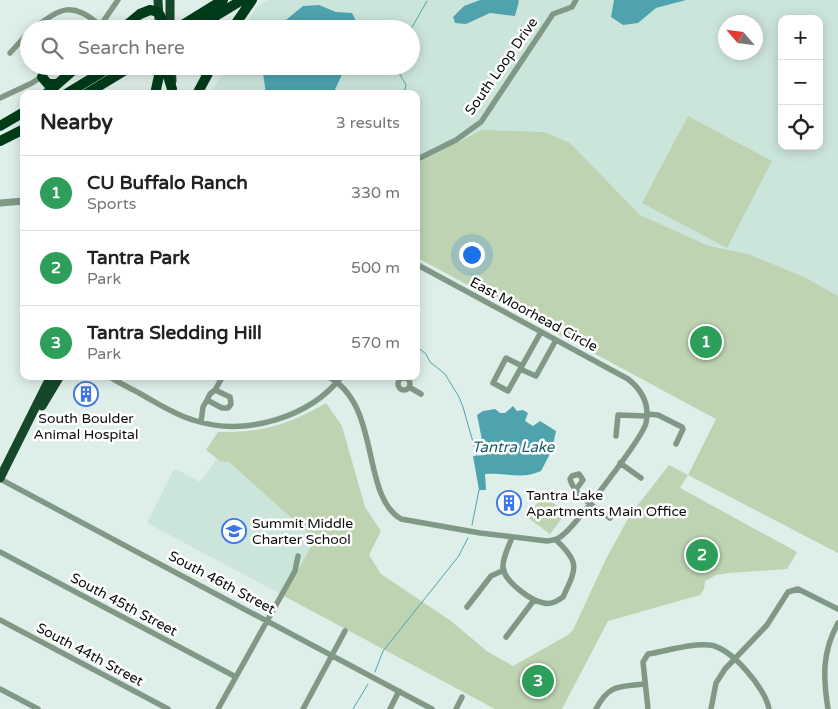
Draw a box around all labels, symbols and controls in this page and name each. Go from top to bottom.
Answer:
street label: South Loop Drive [461,14,541,118]
north arrow [718,15,763,60]
map controls [778,15,823,150]
button: + [778,15,823,60]
search box [20,20,420,75]
icon: search [38,34,66,62]
text: Search here [78,37,185,59]
button: − [778,60,823,105]
button: locate [778,105,823,150]
text: Nearby [40,110,113,135]
text: 3 results [336,113,400,133]
text: CU Buffalo Ranch [87,172,248,194]
text: 1 [51,183,61,203]
text: 330 m [351,183,400,203]
text: Sports [87,194,136,214]
your location [459,242,485,268]
text: Tantra Park [87,247,190,269]
text: 2 [51,258,61,278]
text: 500 m [351,258,400,278]
text: Park [87,269,121,289]
street label: East Moorhead Circle [467,274,601,355]
text: Tantra Sledding Hill [87,322,262,344]
pin: 1 [690,323,722,361]
text: 3 [51,333,61,353]
text: 570 m [351,333,400,353]
text: Park [87,344,121,364]
building icon: South Boulder Animal Hospital [73,381,99,407]
place label: South Boulder Animal Hospital [34,410,138,443]
water label: Tantra Lake [472,438,556,456]
place label: Tantra Lake Apartments Main Office [526,487,687,520]
building icon: Tantra Lake Apartments Main Office [496,490,522,516]
place label: Summit Middle Charter School [252,515,353,548]
school or university icon: Summit Middle Charter School [221,518,247,544]
pin: 2 [686,536,718,574]
street label: South 46th Street [166,547,279,618]
street label: South 45th Street [68,569,181,640]
street label: South 44th Street [34,619,147,690]
pin: 3 [522,662,554,700]

